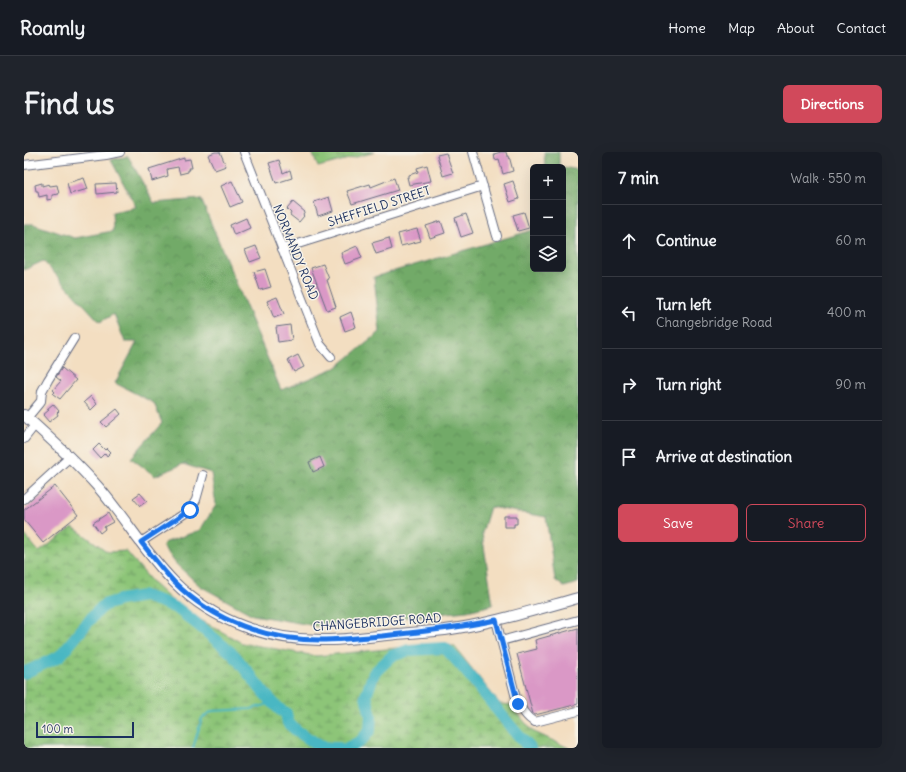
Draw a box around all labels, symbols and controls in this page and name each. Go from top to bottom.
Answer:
text: Roamly [20,16,85,40]
text: Home [668,19,706,37]
text: Map [728,19,755,37]
text: About [777,19,815,37]
text: Contact [837,19,886,37]
button: Directions [783,85,882,123]
text: Find us [24,86,115,122]
map controls [530,164,566,272]
button: + [530,164,566,200]
text: 7 min [618,167,659,189]
text: Walk · 550 m [791,170,866,187]
street label: SHEFFIELD STREET [326,182,432,230]
button: − [530,200,566,236]
street label: NORMANDY ROAD [270,202,322,302]
icon: ahead [618,230,640,252]
text: Continue [656,231,717,250]
text: 60 m [835,232,866,249]
button: layers [530,236,566,272]
text: Turn left [656,295,711,314]
icon: left [618,302,640,324]
text: 400 m [827,304,866,321]
text: Changebridge Road [656,314,772,331]
icon: right [618,374,640,396]
text: Turn right [656,375,721,394]
text: 90 m [835,376,866,393]
icon: arrive [618,446,640,468]
text: Arrive at destination [656,447,792,466]
route start [181,501,199,519]
button: Save [618,504,738,542]
button: Share [746,504,866,542]
street label: CHANGEBRIDGE ROAD [312,610,442,634]
route end [509,695,527,713]
scale bar [36,720,134,739]
text: 100 m [42,722,73,736]

